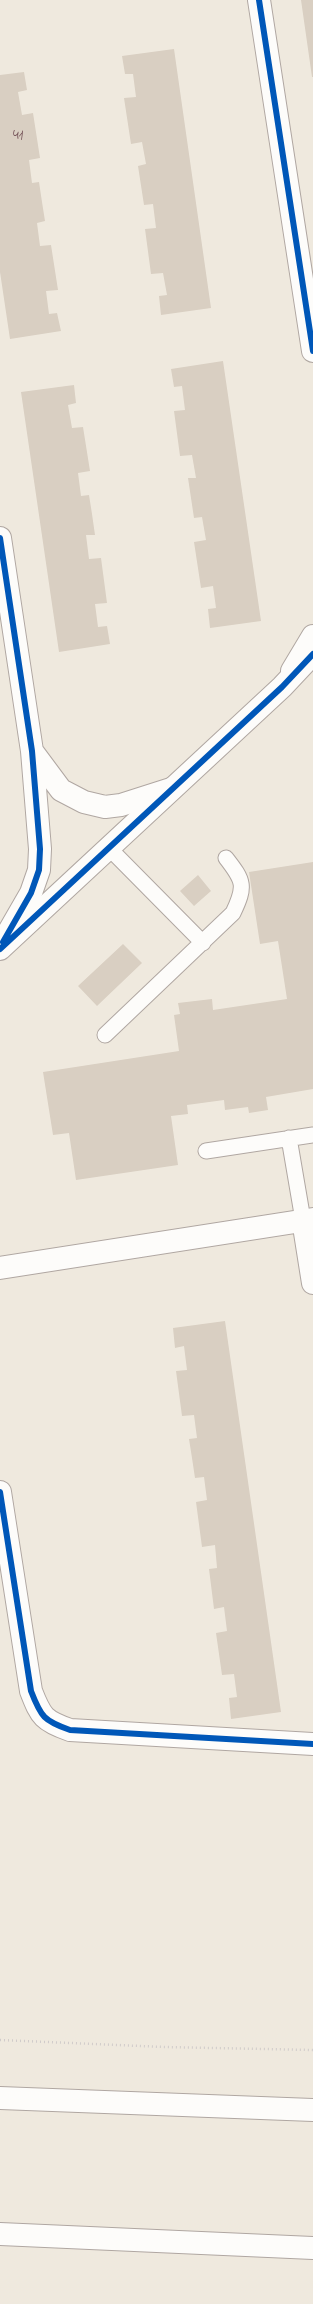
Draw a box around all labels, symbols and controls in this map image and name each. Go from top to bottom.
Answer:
house number: 41 [13,129,23,145]

